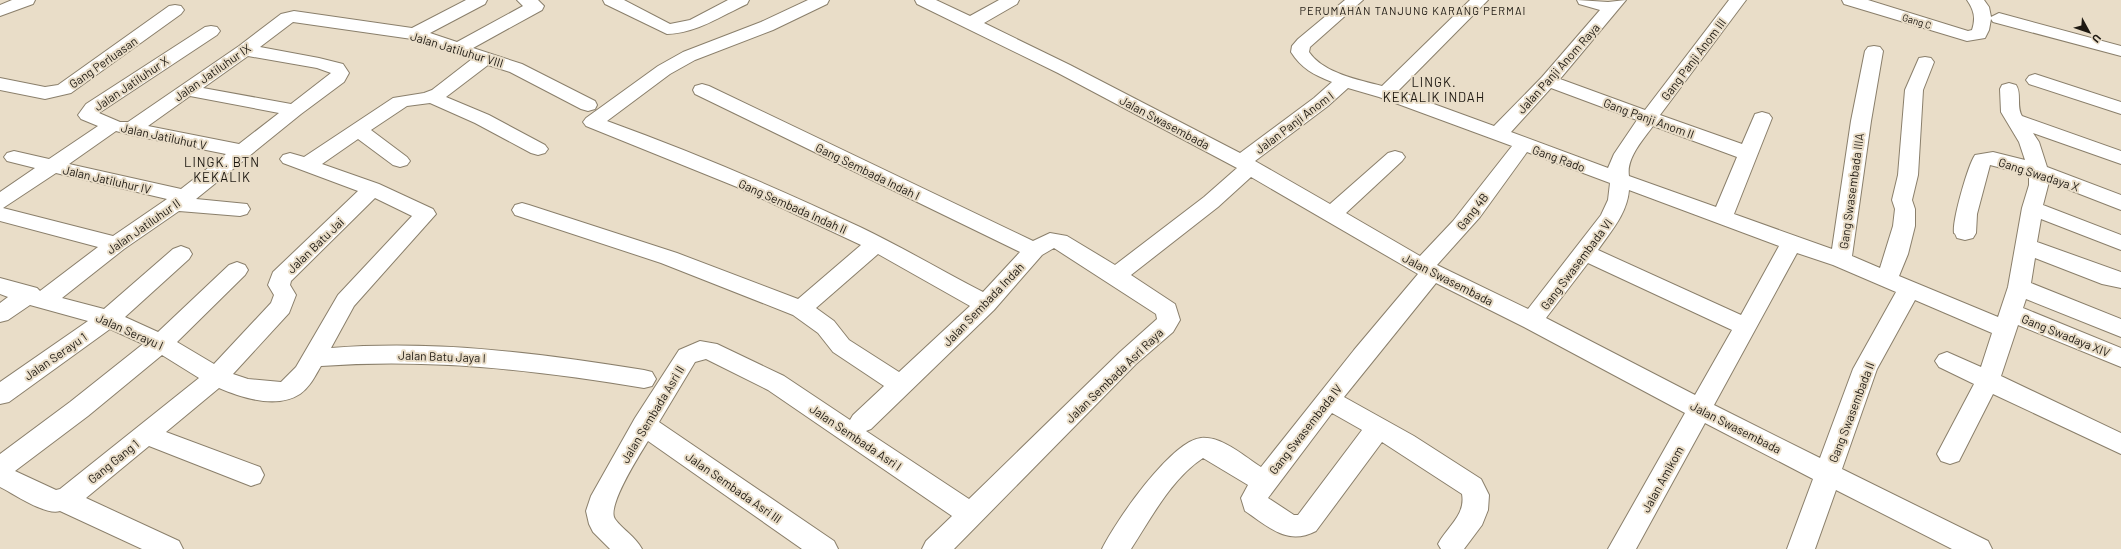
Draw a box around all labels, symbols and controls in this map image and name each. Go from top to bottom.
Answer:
district label: PERUMAHAN TANJUNG KARANG PERMAI [1300,4,1526,17]
street label: Gang C [1901,11,1933,31]
north arrow [2069,12,2109,52]
street label: Gang Panji Anom III [1658,15,1728,103]
street label: Jalan Panji Anom Raya [1514,20,1602,116]
street label: Jalan Jatiluhur VIII [409,28,505,70]
text: U [2090,32,2104,46]
street label: Gang Perluasan [66,33,140,91]
street label: Jalan Jatiluhur IX [171,40,253,104]
street label: Jalan Jatiluhur X [91,53,171,113]
district label: LINGK. KEKALIK INDAH [1383,74,1485,105]
street label: Jalan Panji Anom I [1252,88,1336,156]
street label: Jalan Swasembada [1118,92,1212,152]
street label: Gang Panji Anom II [1602,95,1696,141]
street label: Jalan Jatiluhut V [120,120,208,152]
street label: Gang Swasembada IIIA [1836,132,1866,250]
street label: Gang Sembada Indah I [814,140,922,202]
street label: Gang Rado [1531,142,1587,174]
district label: LINGK. BTN KEKALIK [184,154,260,185]
street label: Gang Swadaya X [1997,154,2081,194]
street label: Jalan Jatiluhur IV [61,162,153,196]
street label: Gang Sembada Indah II [737,176,849,236]
street label: Gang 4B [1453,190,1491,232]
street label: Jalan Jatiluhur II [104,196,182,256]
street label: Jalan Batu Jai [284,214,346,276]
street label: Gang Swasembada VI [1537,216,1615,312]
street label: Jalan Swasembada [1400,250,1496,308]
street label: Jalan Sembada Indah [940,259,1026,349]
street label: Jalan Serayu I [94,310,166,352]
street label: Gang Swadaya XIV [2020,311,2112,359]
street label: Jalan Sembada Asri Raya [1062,325,1166,425]
street label: Jalan Serayu 1 [21,329,89,383]
street label: Jalan Batu Jaya I [398,347,486,365]
street label: Gang Swasembada II [1825,360,1877,464]
street label: Jalan Sembada Asri II [617,363,687,465]
street label: Gang Swasembada IV [1266,381,1344,477]
street label: Jalan Swasembada [1688,398,1784,456]
street label: Jalan Sembada Asri I [807,401,905,473]
street label: Gang Gang 1 [85,436,141,486]
street label: Jalan Amikom [1638,443,1686,514]
street label: Jalan Sembada Asri III [683,449,785,525]

